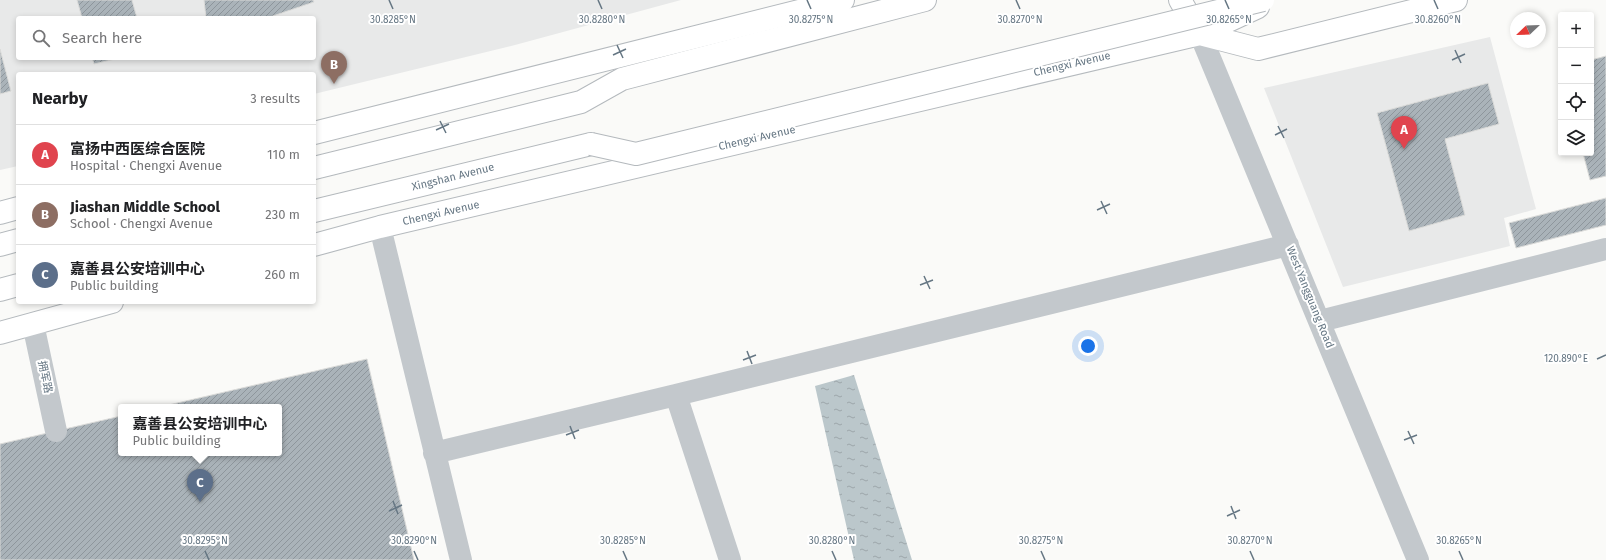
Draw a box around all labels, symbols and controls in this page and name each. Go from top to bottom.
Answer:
north arrow [1510,12,1546,48]
map controls [1558,12,1594,156]
button: + [1558,12,1594,48]
text: 30.8285°N [370,14,416,26]
text: 30.8280°N [579,14,625,26]
text: 30.8275°N [789,14,833,26]
text: 30.8270°N [997,14,1043,26]
text: 30.8265°N [1206,14,1252,26]
text: 30.8260°N [1415,14,1461,26]
search box [16,16,316,60]
icon: search [30,27,52,49]
text: Search here [62,29,142,47]
button: − [1558,48,1594,84]
street label: Chengxi Avenue [1032,49,1112,79]
pin: B [321,51,347,84]
button: locate [1558,84,1594,120]
text: Nearby [32,88,87,109]
text: 3 results [250,91,300,106]
pin: A [1391,116,1417,149]
button: layers [1558,120,1594,156]
street label: Chengxi Avenue [717,123,797,153]
text: 富扬中西医综合医院 [70,140,205,158]
text: A [41,147,49,162]
text: 110 m [267,147,300,162]
text: Hospital · Chengxi Avenue [70,158,222,173]
street label: Xingshan Avenue [410,160,496,194]
text: Jiashan Middle School [70,198,220,216]
street label: Chengxi Avenue [401,198,481,228]
text: B [41,207,49,222]
text: 230 m [265,207,300,222]
text: School · Chengxi Avenue [70,216,213,231]
street label: West Yangguang Road [1284,244,1336,350]
text: 嘉善县公安培训中心 [70,260,205,278]
text: C [41,267,49,282]
text: 260 m [265,267,300,282]
text: Public building [70,278,158,293]
your location [1078,336,1098,356]
text: 120.890°E [1544,353,1588,365]
street label: 拥军路 [35,360,55,394]
popup [118,404,282,456]
text: 嘉善县公安培训中心 [132,415,268,433]
text: Public building [132,433,221,448]
pin: C [187,469,213,502]
text: 30.8295°N [182,535,228,547]
text: 30.8290°N [391,535,437,547]
text: 30.8285°N [600,535,646,547]
text: 30.8280°N [809,535,855,547]
text: 30.8275°N [1019,535,1063,547]
text: 30.8270°N [1227,535,1273,547]
text: 30.8265°N [1436,535,1482,547]

